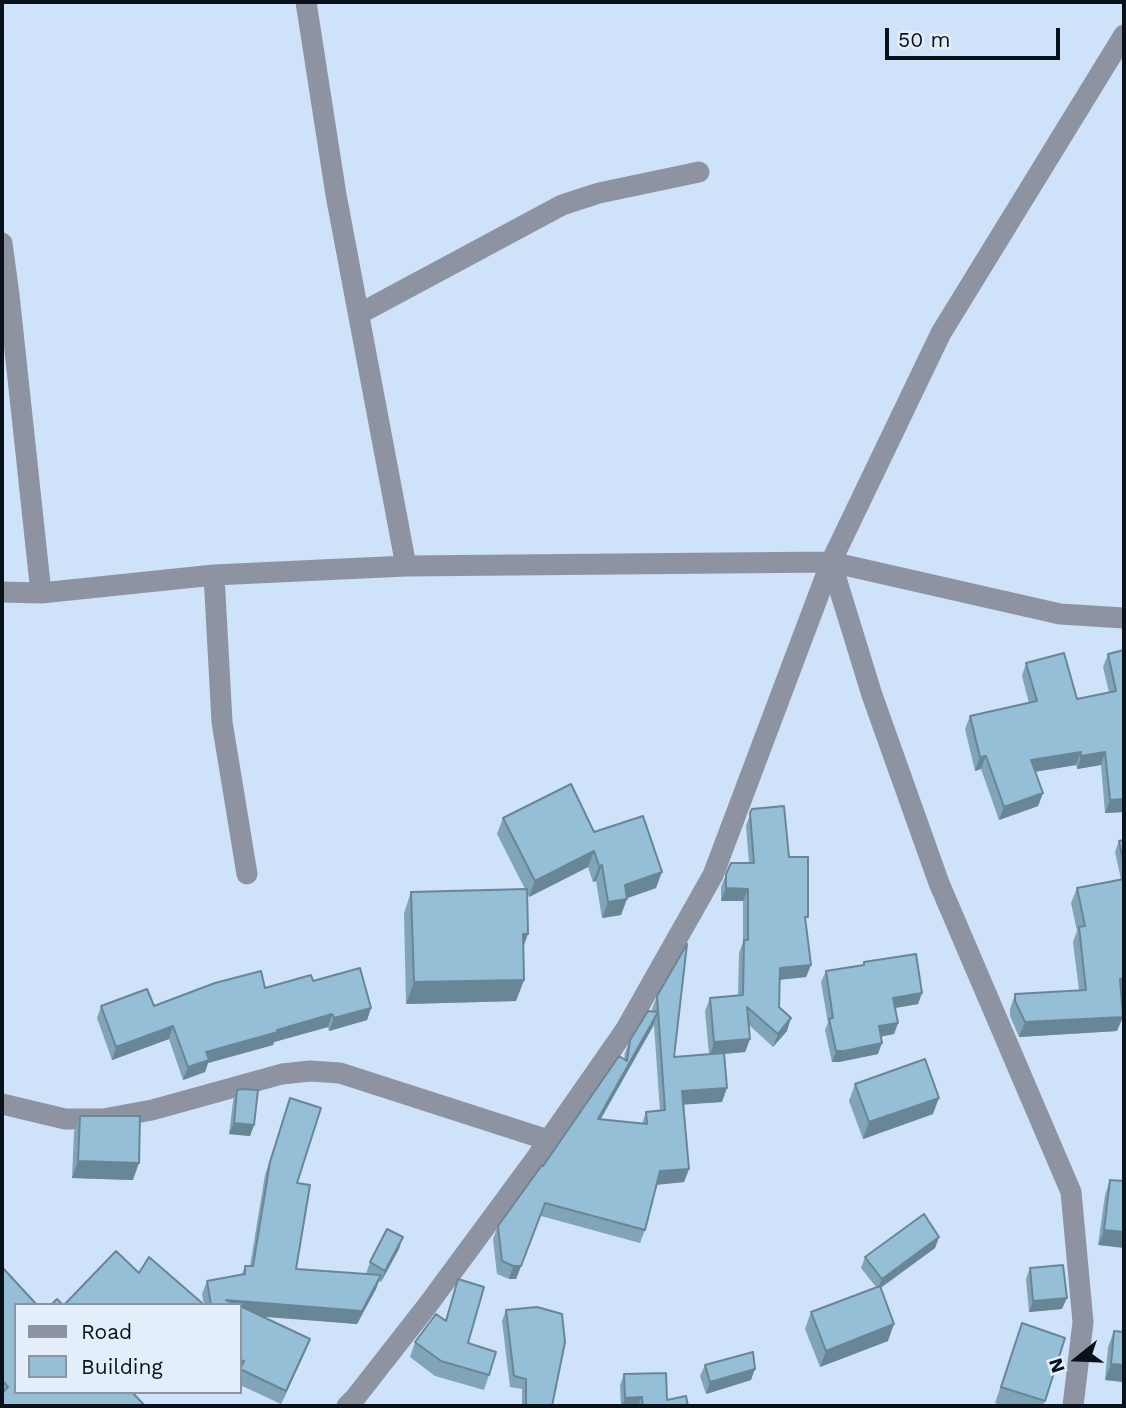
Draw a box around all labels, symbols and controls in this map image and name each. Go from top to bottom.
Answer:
scale bar [888,14,1063,58]
text: 50 m [898,27,950,52]
legend [14,1303,242,1394]
text: Road [81,1319,132,1344]
north arrow [1042,1324,1112,1394]
text: Building [81,1354,163,1379]
text: N [1043,1355,1070,1376]

